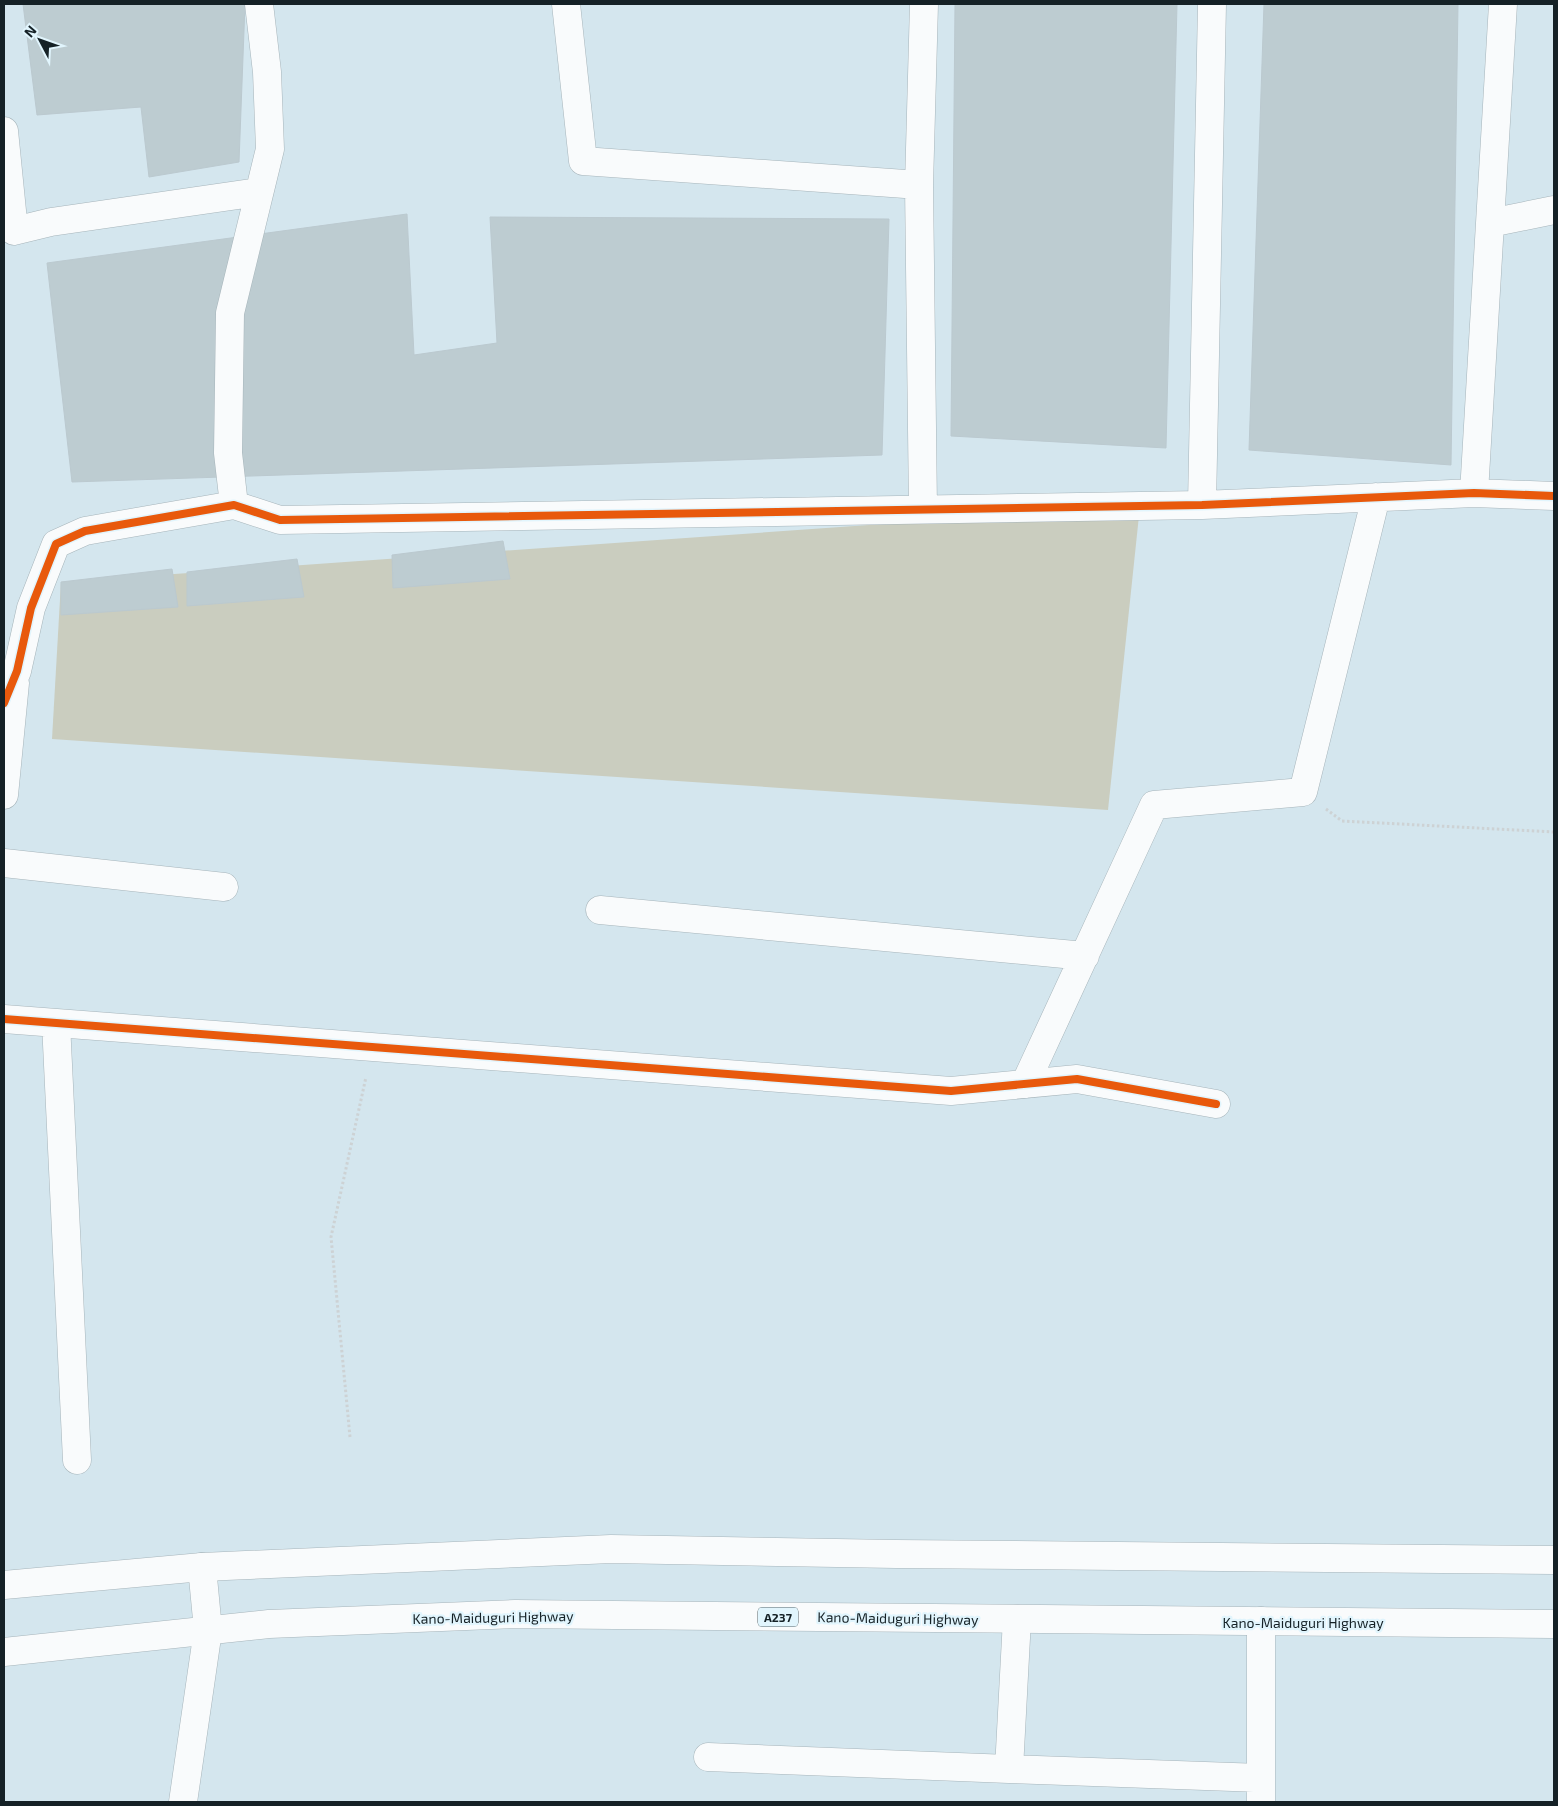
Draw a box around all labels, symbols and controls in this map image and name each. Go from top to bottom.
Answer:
north arrow [15,15,65,65]
text: N [20,22,40,41]
street label: Kano-Maiduguri Highway [412,1607,574,1627]
road number: A237 [758,1608,798,1626]
street label: Kano-Maiduguri Highway [817,1608,979,1628]
street label: Kano-Maiduguri Highway [1222,1614,1384,1631]

